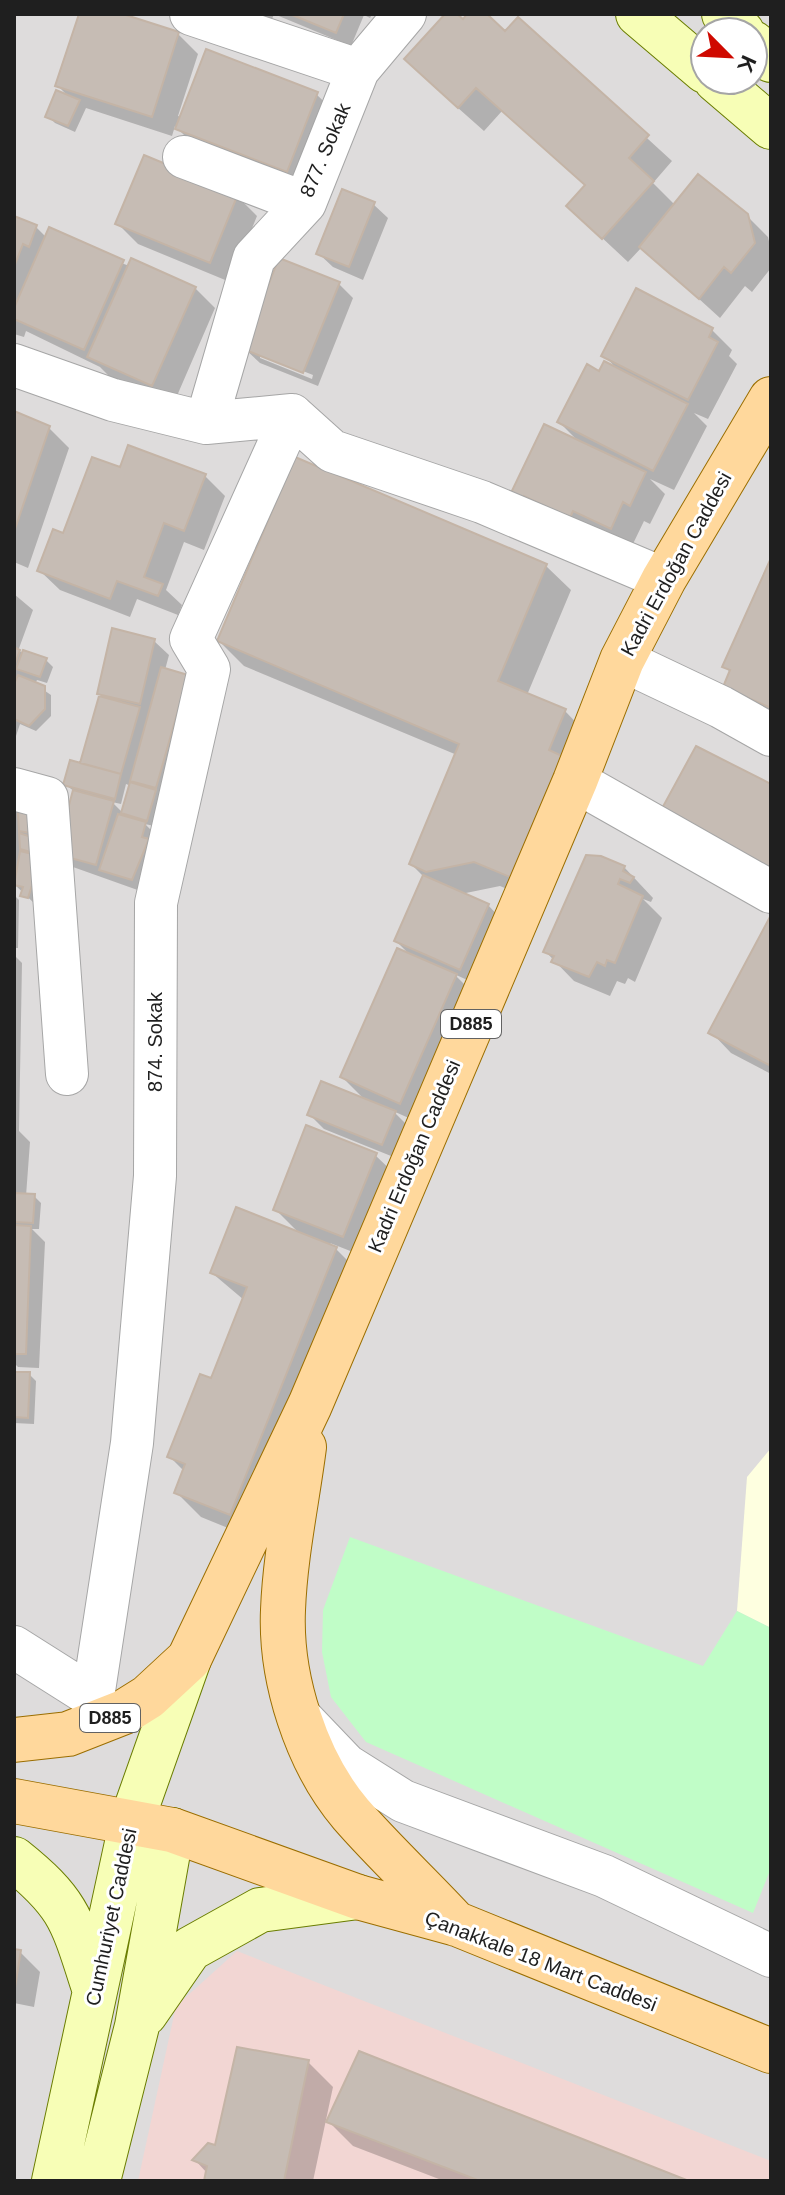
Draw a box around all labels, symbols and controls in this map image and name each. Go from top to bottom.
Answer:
north arrow [689,16,769,96]
text: K [732,52,761,76]
street label: 877. Sokak [295,99,355,200]
street label: Kadri Erdoğan Caddesi [616,468,736,660]
street label: 874. Sokak [144,991,166,1092]
road number: D885 [441,1010,501,1038]
street label: Kadri Erdoğan Caddesi [363,1057,465,1255]
road number: D885 [80,1704,140,1732]
street label: Cumhuriyet Caddesi [81,1826,141,2008]
street label: Çanakkale 18 Mart Caddesi [422,1907,660,2015]

